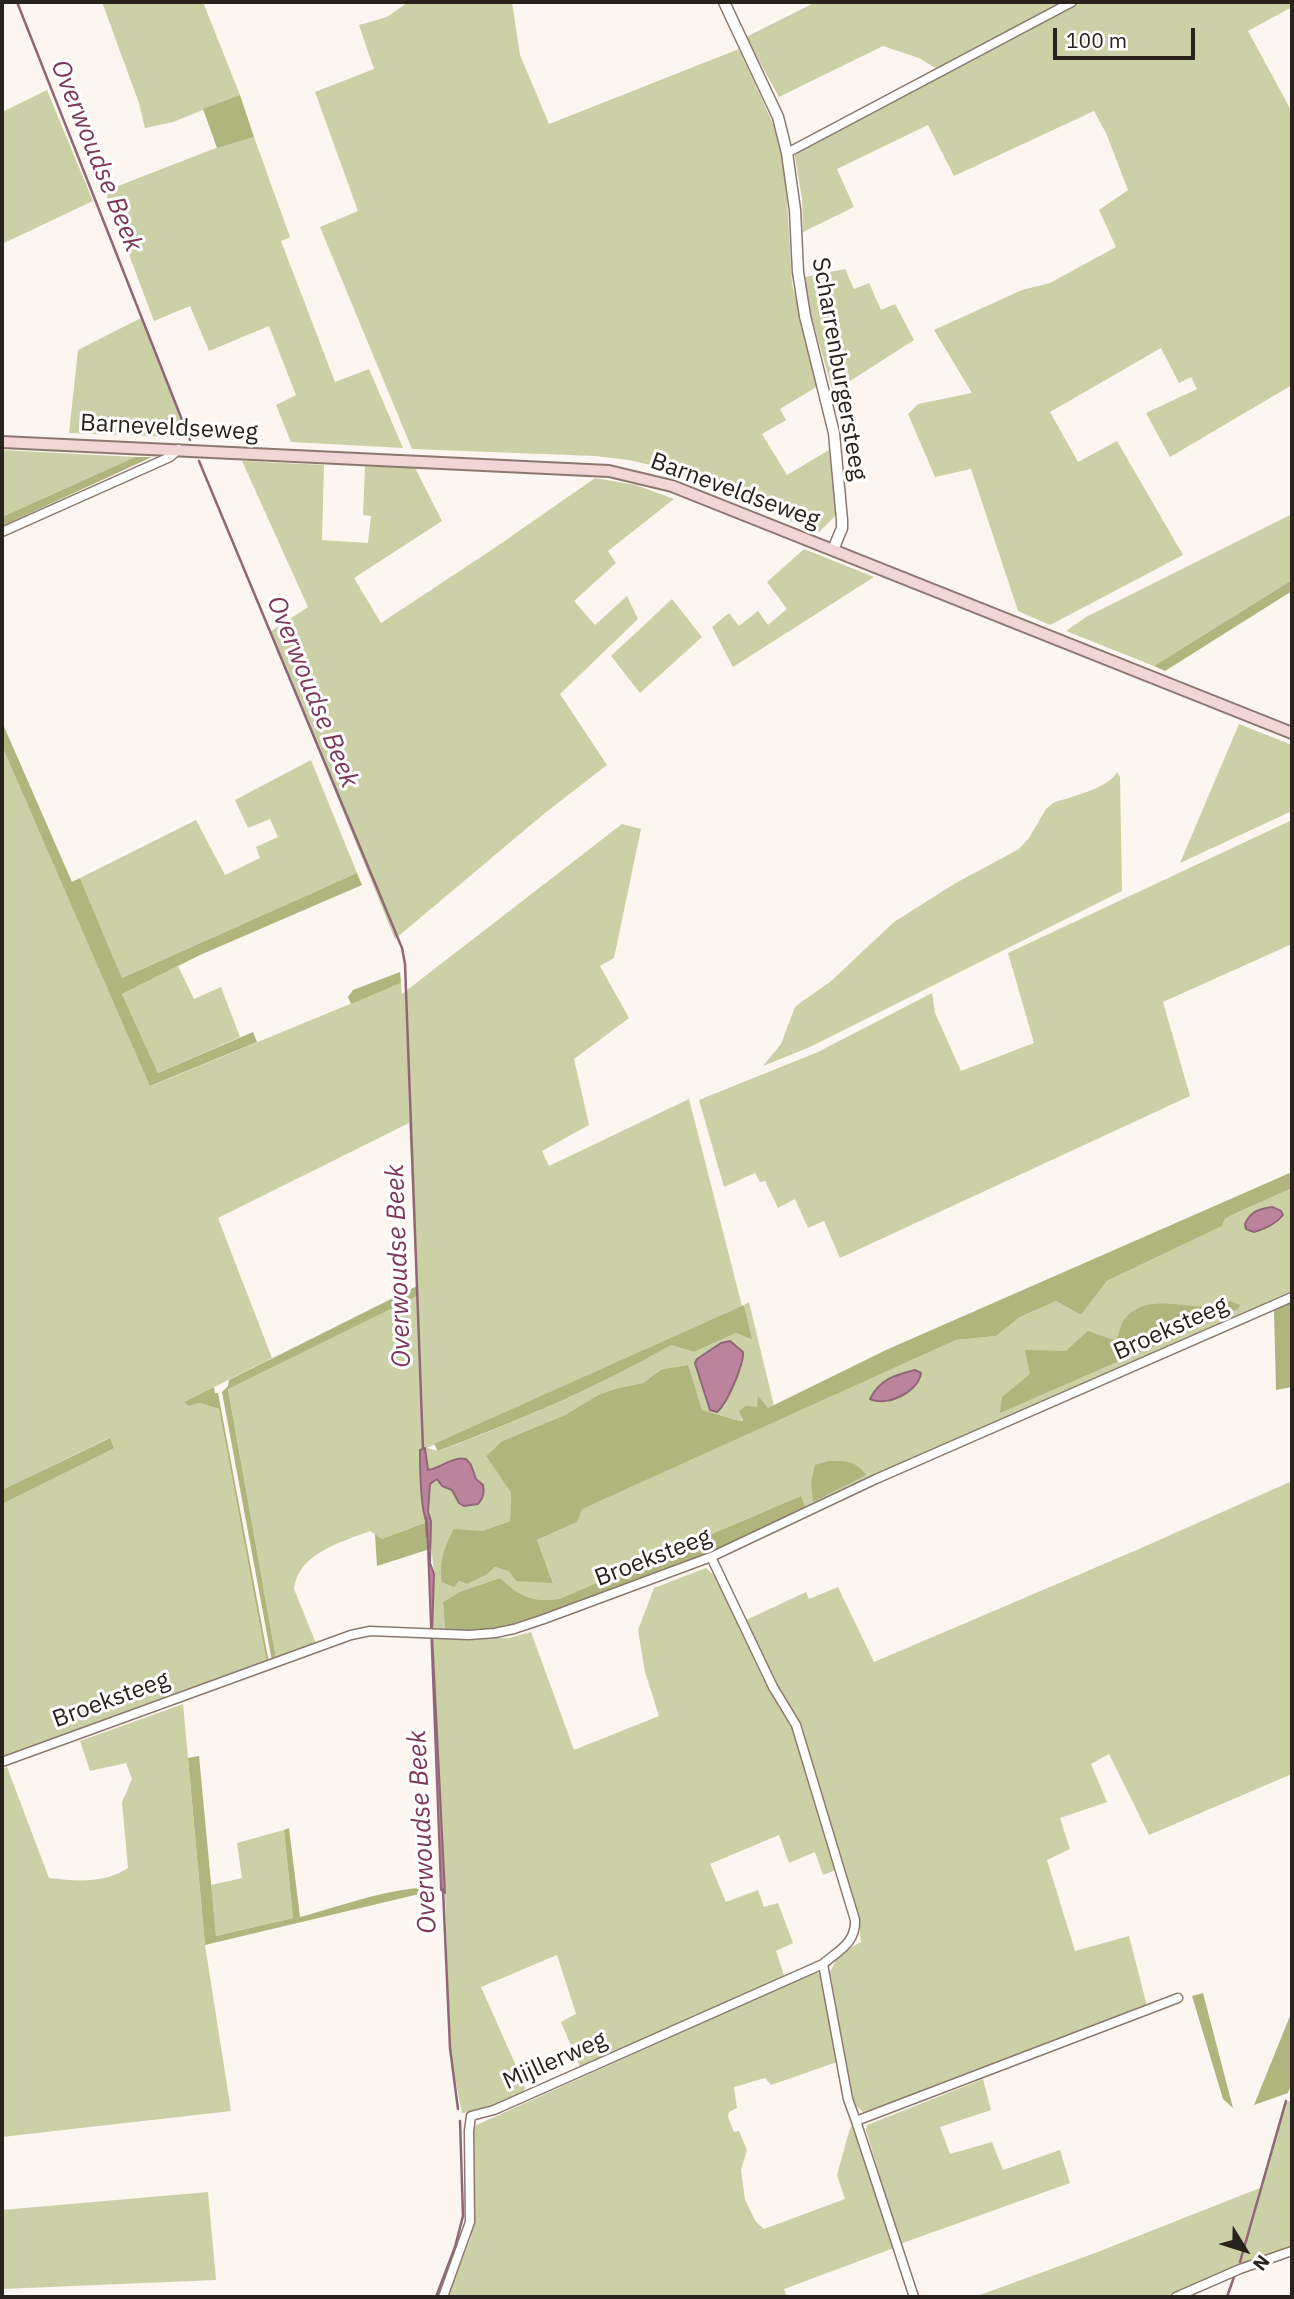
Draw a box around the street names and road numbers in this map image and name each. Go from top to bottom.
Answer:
street label: Scharrenburgersteeg [805,255,873,483]
street label: Barneveldseweg [79,409,259,447]
street label: Barneveldseweg [646,447,824,535]
street label: Broeksteeg [1109,1291,1233,1367]
street label: Broeksteeg [591,1523,715,1593]
street label: Broeksteeg [49,1666,173,1734]
street label: Mijllerweg [499,2025,611,2097]

